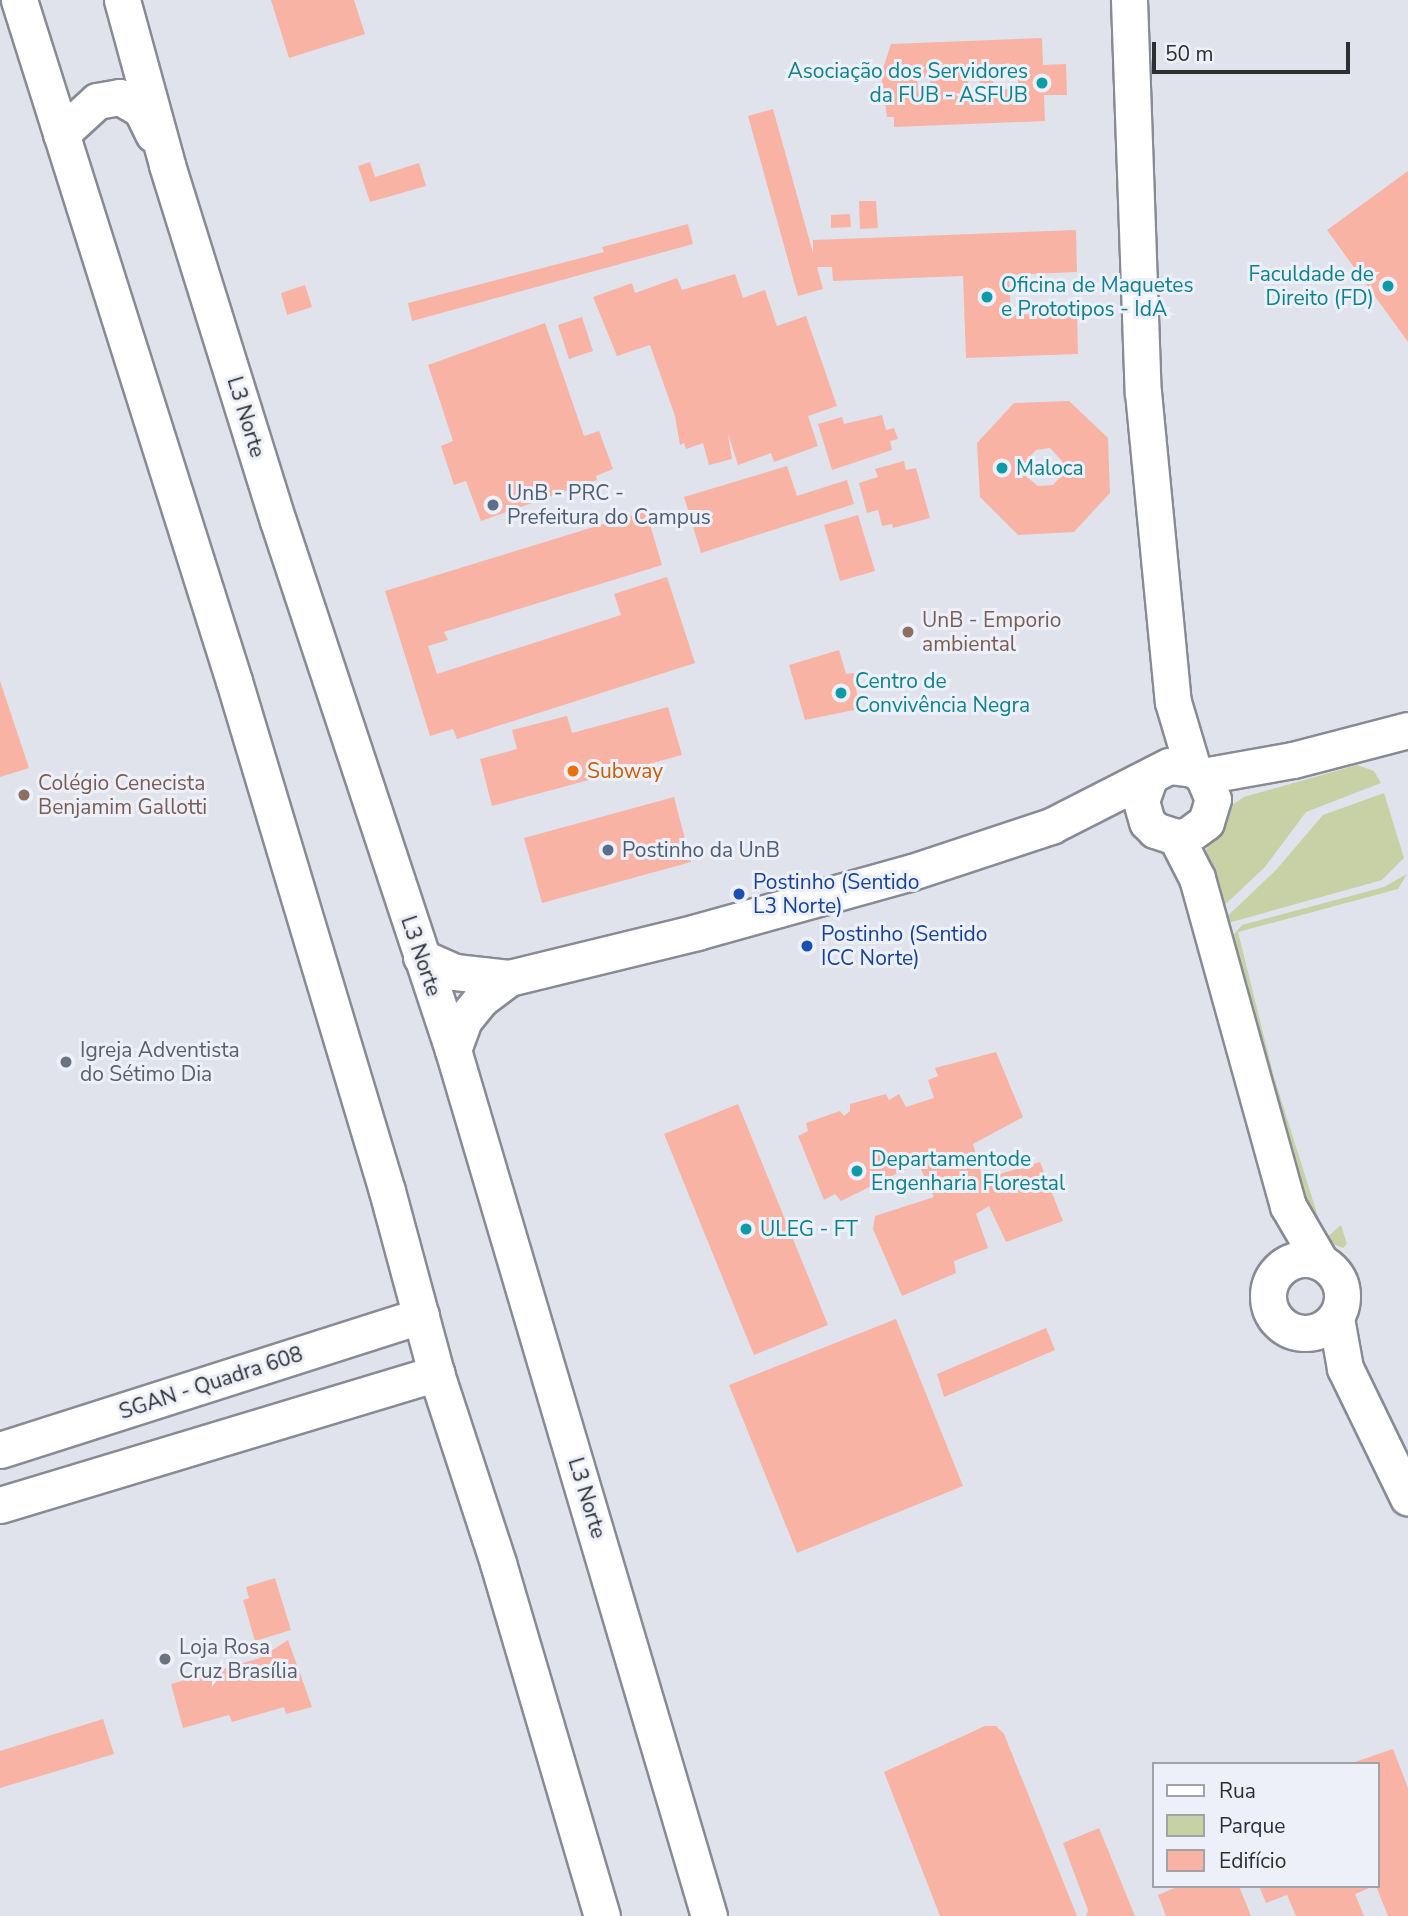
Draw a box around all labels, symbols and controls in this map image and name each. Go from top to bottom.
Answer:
scale bar [1156,28,1354,72]
text: 50 m [1165,40,1214,68]
place label: Asociação dos Servidores da FUB - ASFUB [788,58,1028,108]
marker: Asociação dos Servidores da FUB - ASFUB [1034,75,1050,91]
place label: Faculdade de Direito (FD) [1249,261,1374,311]
place label: Oficina de Maquetes e Prototipos - IdA [1001,272,1193,322]
marker: Faculdade de Direito (FD) [1380,278,1396,294]
marker: Oficina de Maquetes e Prototipos - IdA [979,289,995,305]
street label: L3 Norte [222,374,270,460]
place label: Maloca [1016,455,1084,481]
marker: Maloca [994,460,1010,476]
place label: UnB - PRC - Prefeitura do Campus [507,480,711,530]
marker: UnB - PRC - Prefeitura do Campus [485,497,501,513]
place label: UnB - Emporio ambiental [922,607,1061,657]
marker: UnB - Emporio ambiental [900,624,916,640]
place label: Centro de Convivência Negra [855,668,1030,718]
marker: Centro de Convivência Negra [833,685,849,701]
place label: Subway [587,758,663,784]
marker: Subway [565,763,581,779]
place label: Colégio Cenecista Benjamim Gallotti [38,770,207,820]
marker: Colégio Cenecista Benjamim Gallotti [16,787,32,803]
place label: Postinho da UnB [622,837,780,863]
marker: Postinho da UnB [600,842,616,858]
place label: Postinho (Sentido L3 Norte) [753,869,919,919]
marker: Postinho (Sentido L3 Norte) [731,886,747,902]
street label: L3 Norte [396,913,446,999]
place label: Postinho (Sentido ICC Norte) [821,921,987,971]
marker: Postinho (Sentido ICC Norte) [799,938,815,954]
place label: Igreja Adventista do Sétimo Dia [80,1037,240,1087]
marker: Igreja Adventista do Sétimo Dia [58,1054,74,1070]
place label: Departamentode Engenharia Florestal [871,1146,1065,1196]
marker: Departamentode Engenharia Florestal [849,1163,865,1179]
place label: ULEG - FT [760,1216,858,1242]
marker: ULEG - FT [738,1221,754,1237]
street label: SGAN - Quadra 608 [116,1341,306,1425]
street label: L3 Norte [563,1455,611,1541]
place label: Loja Rosa Cruz Brasília [179,1634,298,1684]
marker: Loja Rosa Cruz Brasília [157,1651,173,1667]
legend [1152,1762,1380,1888]
text: Rua [1219,1777,1256,1805]
text: Parque [1219,1812,1286,1840]
text: Edifício [1219,1847,1286,1875]

